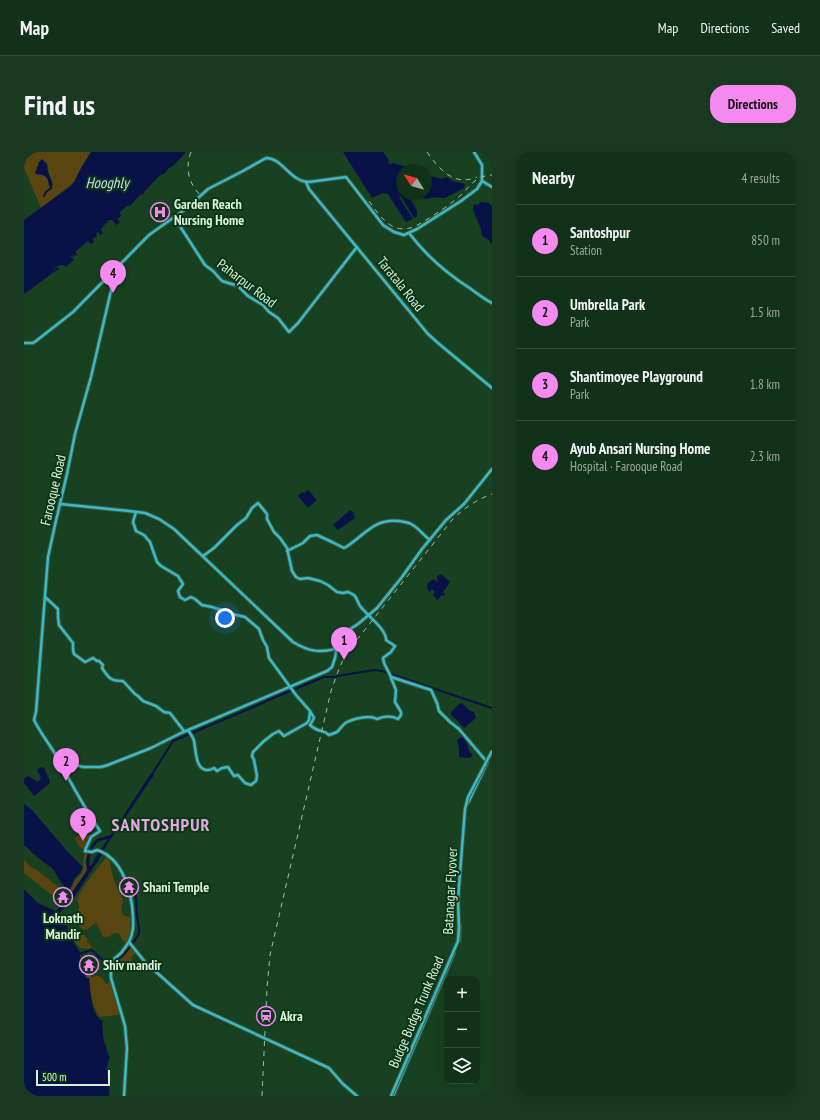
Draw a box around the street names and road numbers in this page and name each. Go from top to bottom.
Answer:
street label: Taratala Road [373,253,429,315]
street label: Paharpur Road [214,255,280,311]
street label: Farooque Road [36,453,70,527]
street label: Batanagar Flyover [439,847,461,935]
street label: Budge Budge Trunk Road [384,953,448,1071]

